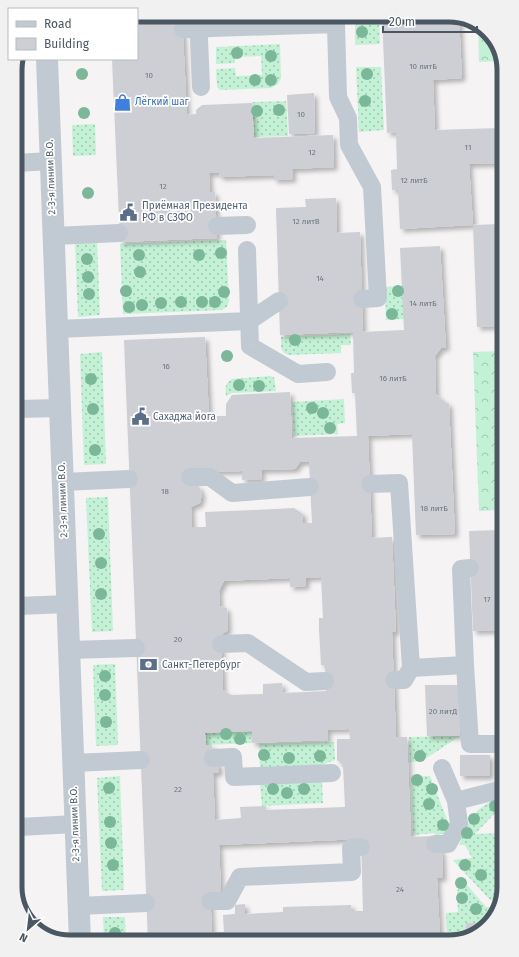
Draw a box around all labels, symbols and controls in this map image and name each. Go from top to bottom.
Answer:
legend [8,8,138,60]
scale bar [383,8,477,34]
text: 20 m [389,15,415,29]
text: Road [44,17,72,31]
text: Building [44,37,90,51]
house number: 10 литБ [409,62,437,71]
house number: 10 [145,71,153,80]
shop icon: Лёгкий шаг [112,92,132,112]
place label: Лёгкий шаг [135,95,190,108]
house number: 10 [297,110,305,119]
street label: 2-3-я линии В.О. [44,139,58,215]
house number: 11 [465,143,471,152]
house number: 12 [308,148,316,157]
house number: 12 литБ [400,176,428,185]
house number: 12 [159,182,167,191]
place label: Приёмная Президента РФ в СЗФО [142,199,248,224]
public building icon: Приёмная Президента РФ в СЗФО [119,202,139,222]
house number: 12 литВ [292,217,320,226]
house number: 14 [316,274,325,283]
house number: 14 литБ [409,299,437,308]
house number: 16 [162,362,170,371]
house number: 16 литБ [379,374,407,383]
public building icon: Сахаджа йога [130,407,150,427]
place label: Сахаджа йога [153,411,216,423]
street label: 2-3-я линии В.О. [56,462,70,538]
house number: 18 [161,487,170,496]
house number: 18 литБ [420,504,448,513]
house number: 17 [483,595,491,604]
house number: 20 [174,635,183,644]
bank icon: Санкт-Петербург [139,655,159,675]
place label: Санкт-Петербург [162,659,242,671]
house number: 20 литД [429,707,457,716]
house number: 22 [174,785,182,794]
street label: 2-3-я линии В.О. [68,786,82,862]
house number: 24 [396,885,405,894]
north arrow [8,909,48,949]
text: N [17,930,30,945]

